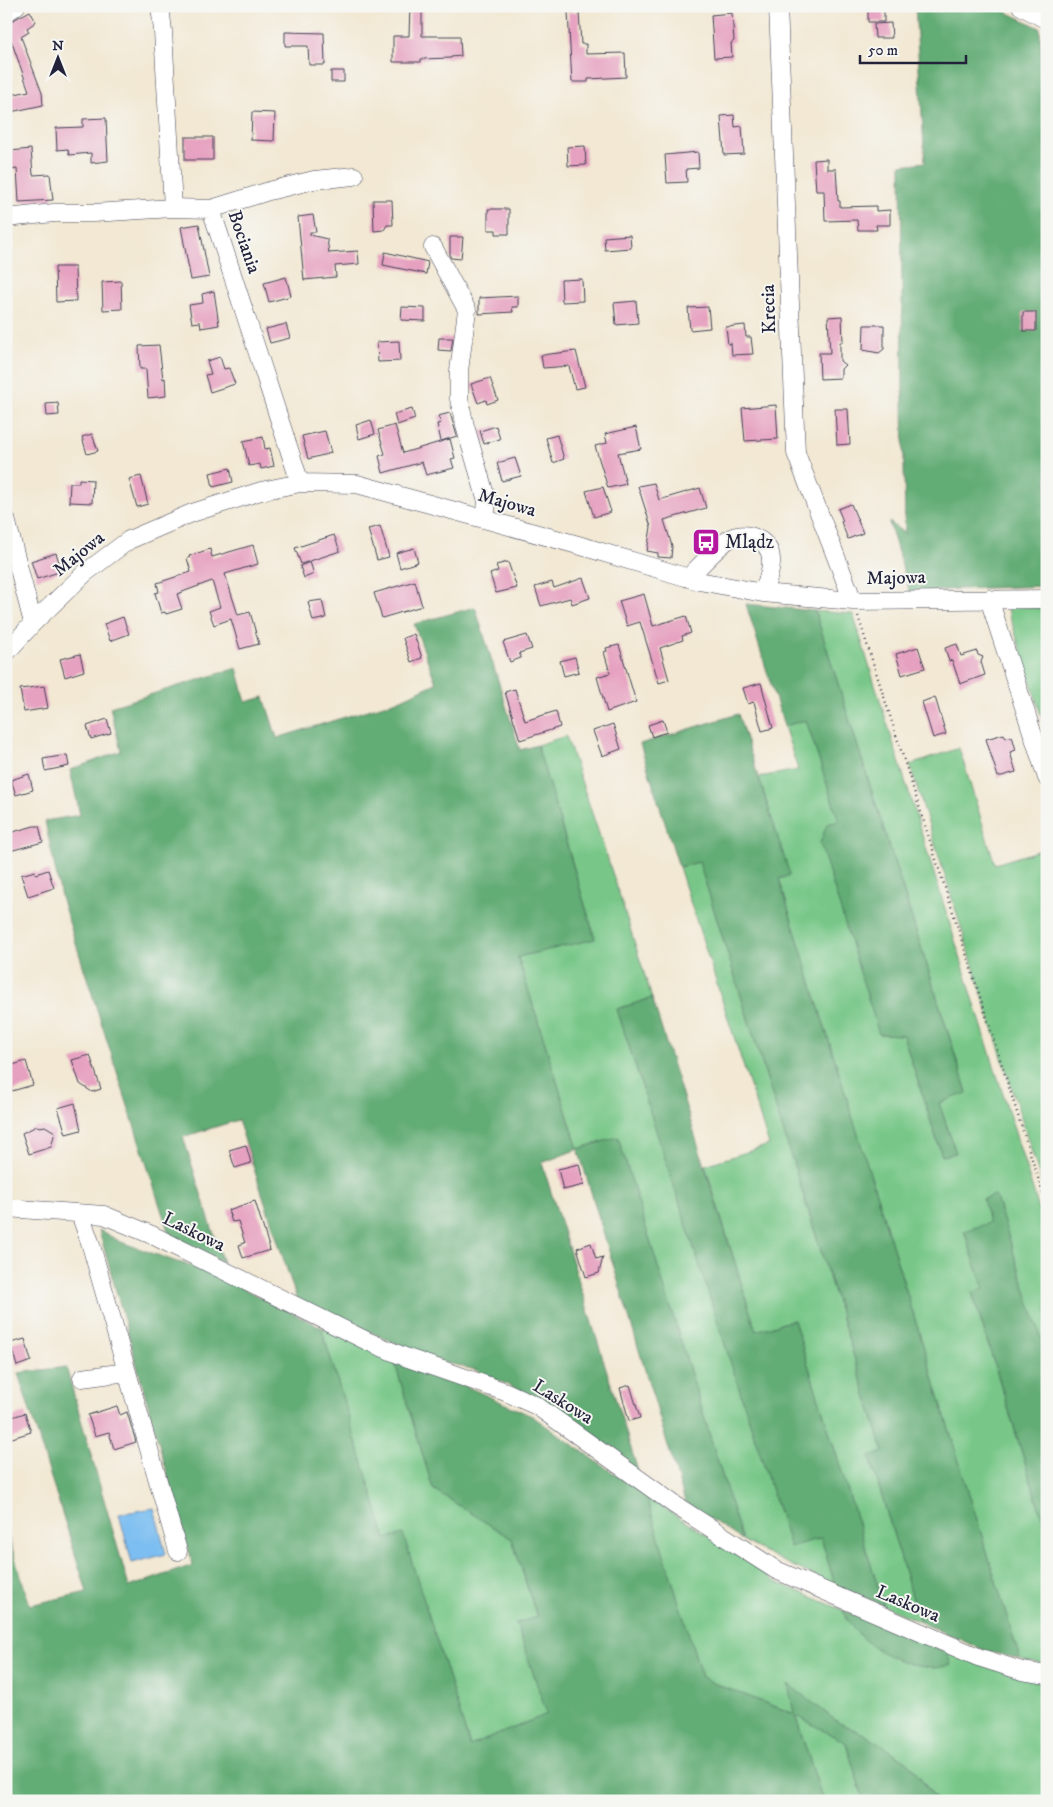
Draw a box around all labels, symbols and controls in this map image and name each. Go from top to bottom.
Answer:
north arrow [32,32,82,82]
scale bar [860,32,967,64]
text: N [52,37,64,55]
text: 50 m [868,41,898,60]
street label: Bociania [222,207,266,277]
street label: Krecia [757,284,781,334]
street label: Majowa [475,484,539,522]
street label: Majowa [49,526,109,582]
bus stop icon: Mlądz [691,527,721,557]
place label: Mlądz [725,531,774,554]
street label: Majowa [866,566,926,590]
street label: Laskowa [159,1207,229,1257]
street label: Laskowa [529,1375,597,1429]
street label: Laskowa [873,1580,943,1628]

